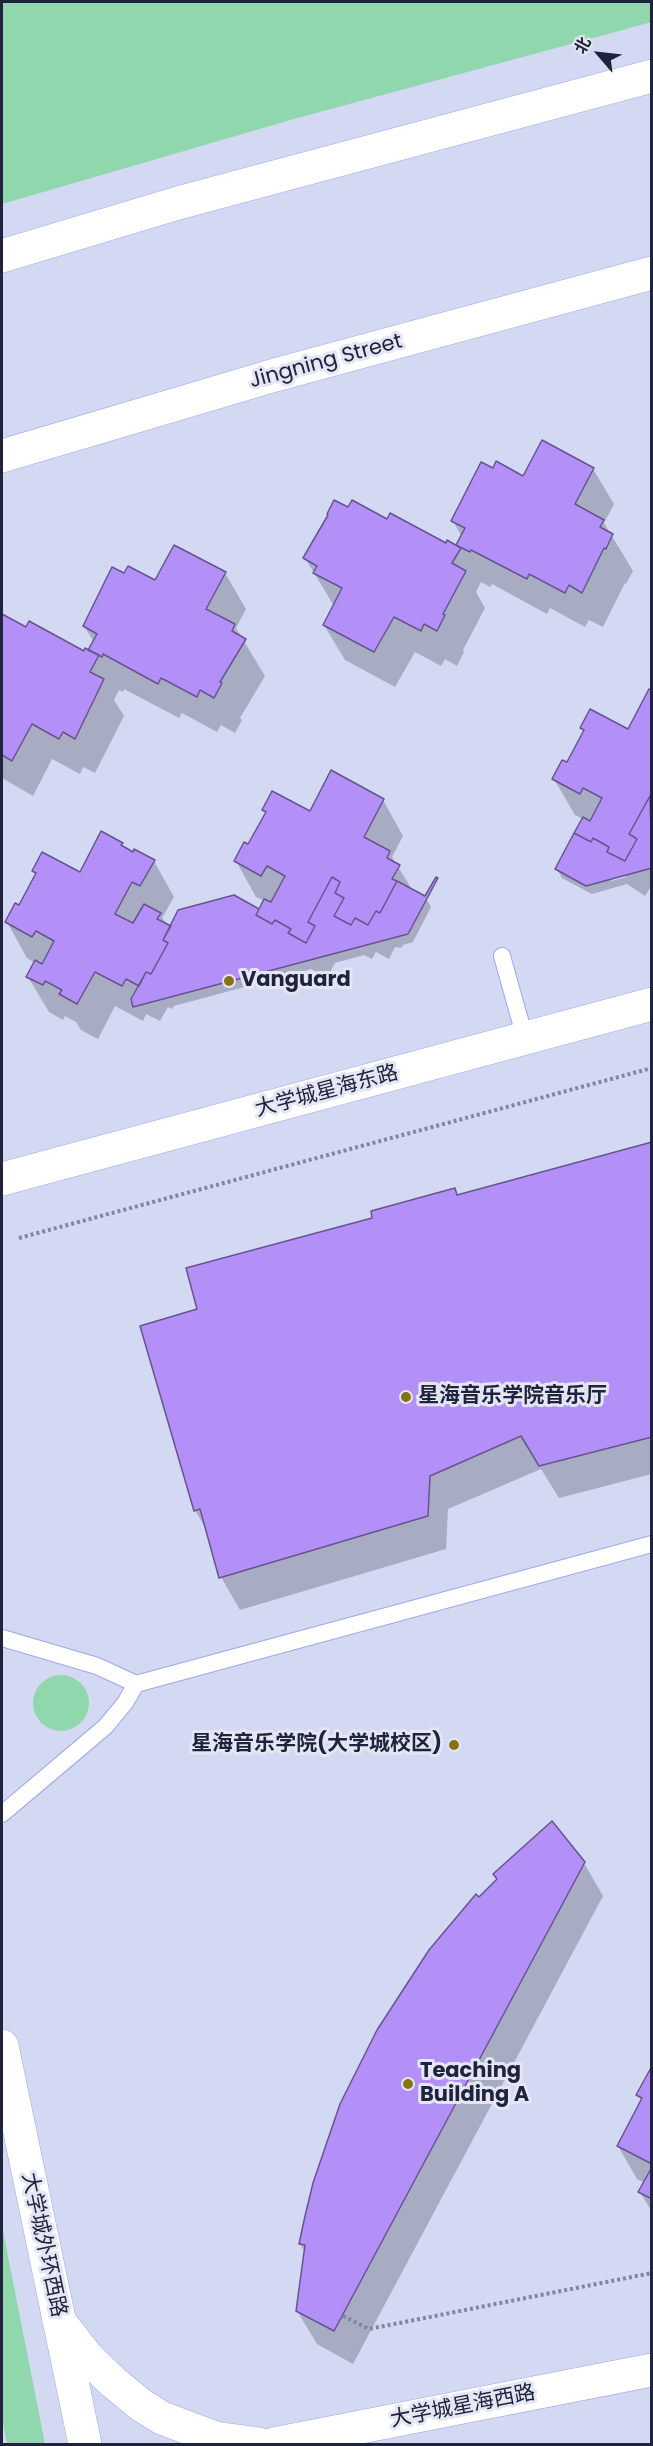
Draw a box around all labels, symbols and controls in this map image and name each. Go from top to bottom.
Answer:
north arrow [569,24,629,84]
text: 北 [569,33,597,58]
street label: Jingning Street [247,329,405,395]
place label: Vanguard [241,968,351,994]
marker: Vanguard [222,974,236,988]
street label: 大学城星海东路 [253,1061,401,1123]
place label: 星海音乐学院音乐厅 [418,1384,607,1410]
marker: 星海音乐学院音乐厅 [399,1390,413,1404]
place label: 星海音乐学院(大学城校区) [191,1732,442,1758]
marker: 星海音乐学院(大学城校区) [447,1738,461,1752]
place label: Teaching Building A [420,2059,529,2109]
marker: Teaching Building A [401,2077,415,2091]
street label: 大学城外环西路 [15,2170,71,2320]
street label: 大学城星海西路 [388,2381,538,2433]

